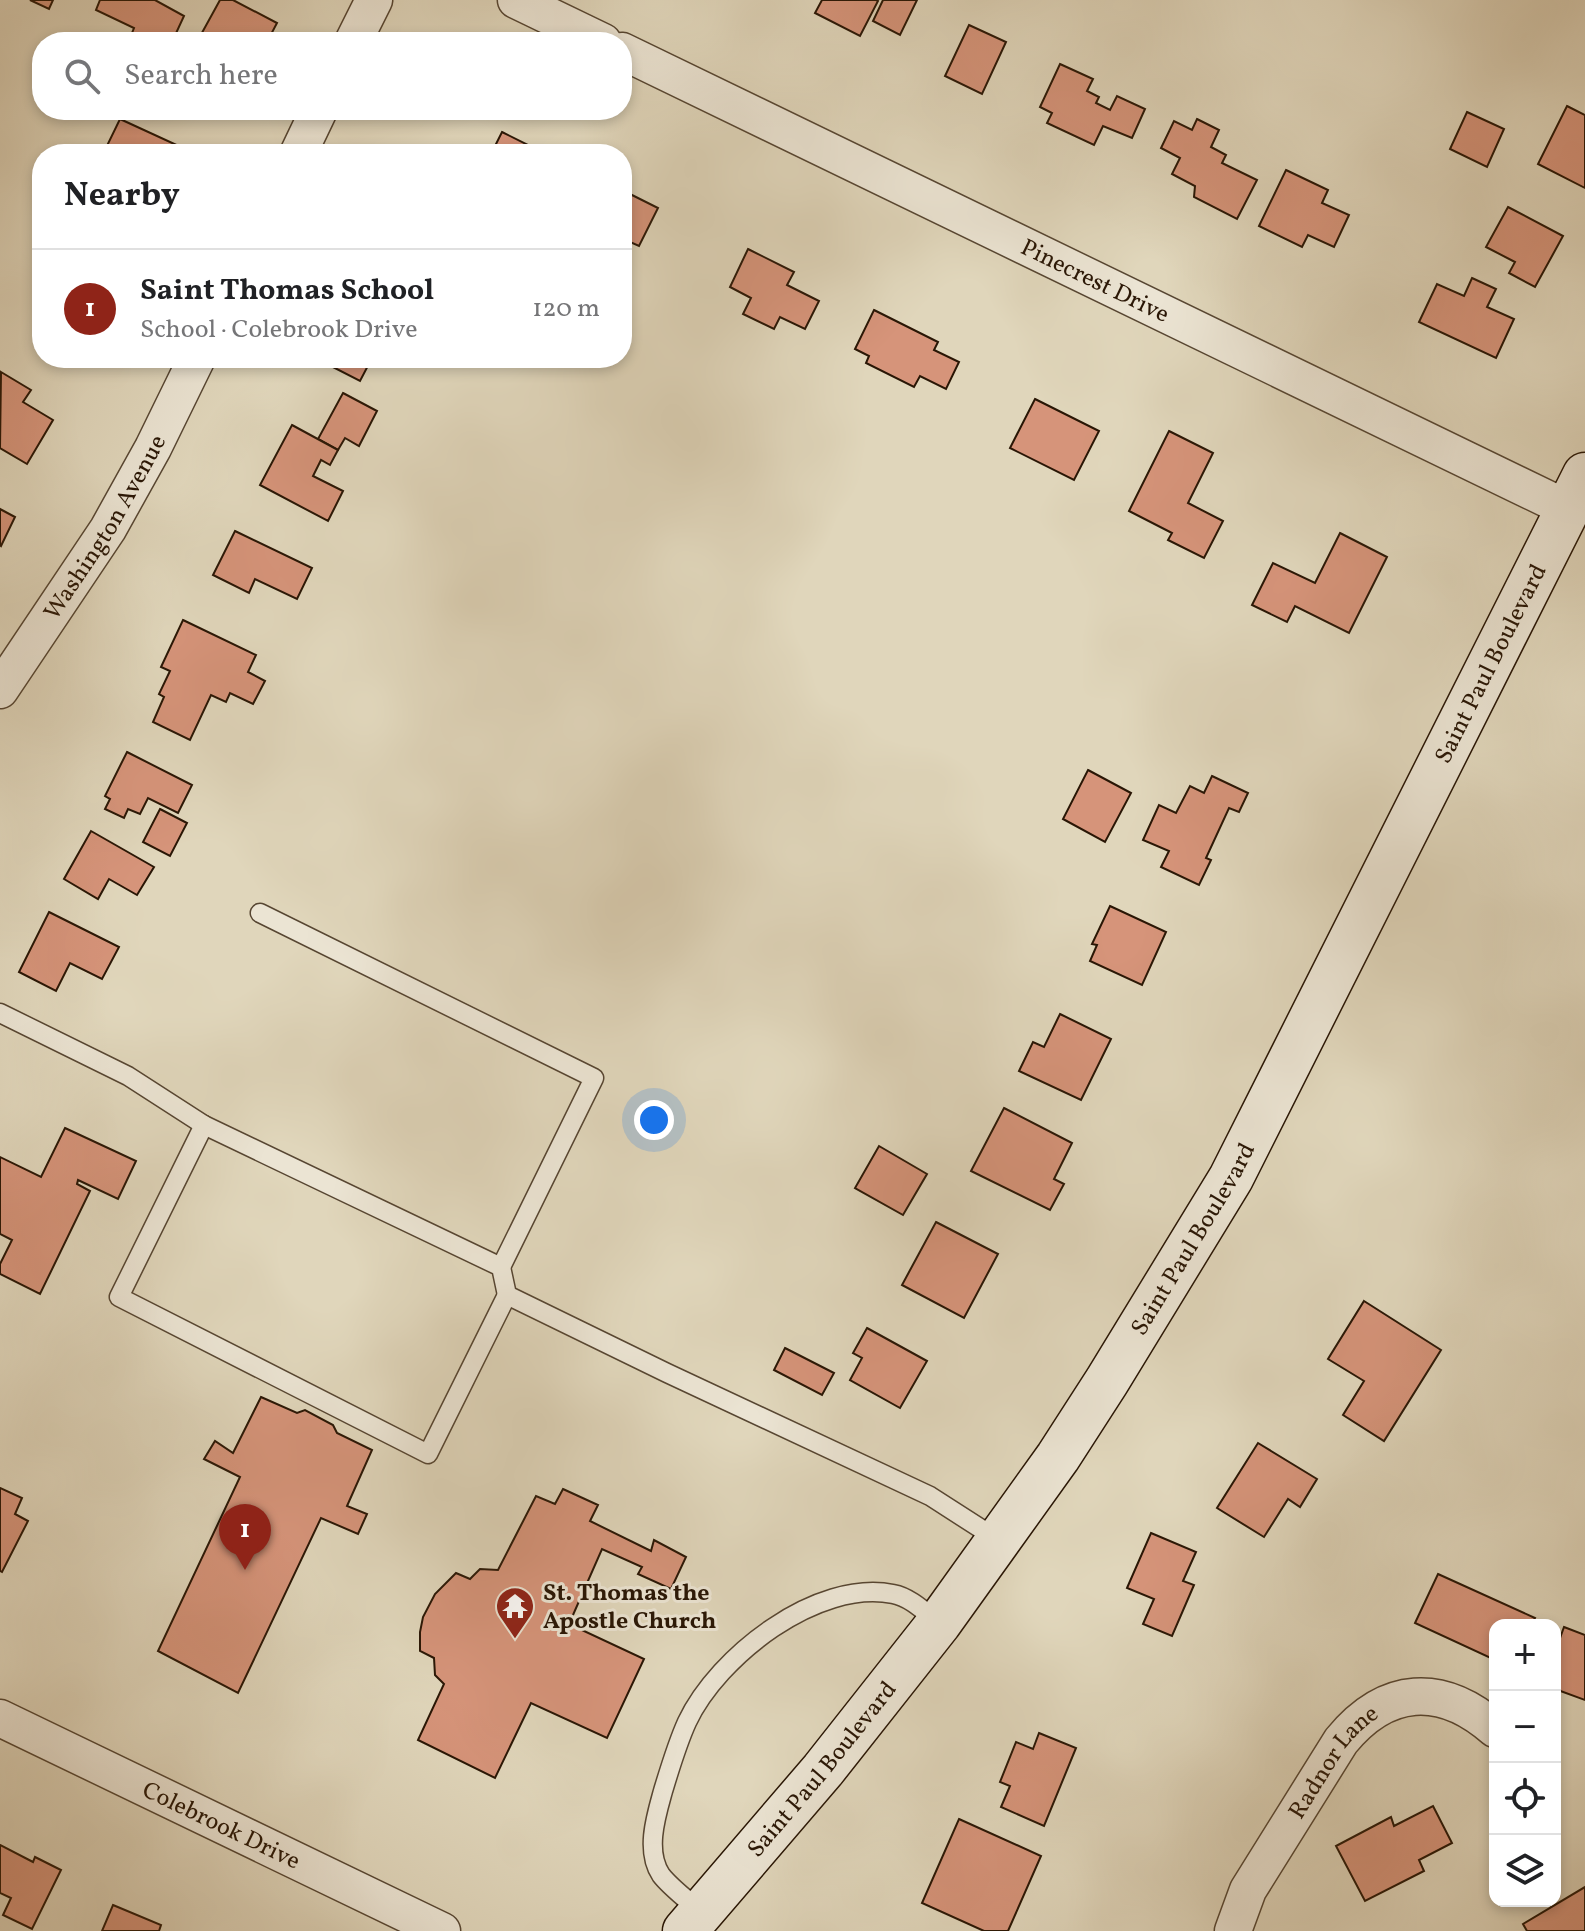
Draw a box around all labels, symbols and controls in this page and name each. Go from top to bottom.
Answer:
search box [32,32,632,120]
icon: search [60,54,104,98]
text: Search here [124,55,278,97]
text: Nearby [64,173,180,220]
street label: Pinecrest Drive [1015,232,1175,332]
text: Saint Thomas School [140,270,434,312]
text: 1 [85,291,95,327]
text: 120 m [532,291,600,327]
text: School · Colebrook Drive [140,312,418,348]
street label: Washington Avenue [37,430,176,627]
street label: Saint Paul Boulevard [1427,559,1556,770]
your location [634,1100,674,1140]
street label: Saint Paul Boulevard [1124,1137,1265,1343]
pin: 1 [219,1504,271,1570]
place label: St. Thomas the Apostle Church [543,1577,716,1639]
temple icon: St. Thomas the Apostle Church [494,1585,536,1640]
map controls [1489,1619,1561,1907]
button: + [1489,1619,1561,1691]
street label: Saint Paul Boulevard [740,1675,906,1866]
button: − [1489,1691,1561,1763]
street label: Radnor Lane [1281,1698,1386,1826]
button: locate [1489,1763,1561,1835]
street label: Colebrook Drive [136,1774,306,1879]
button: layers [1489,1835,1561,1907]

